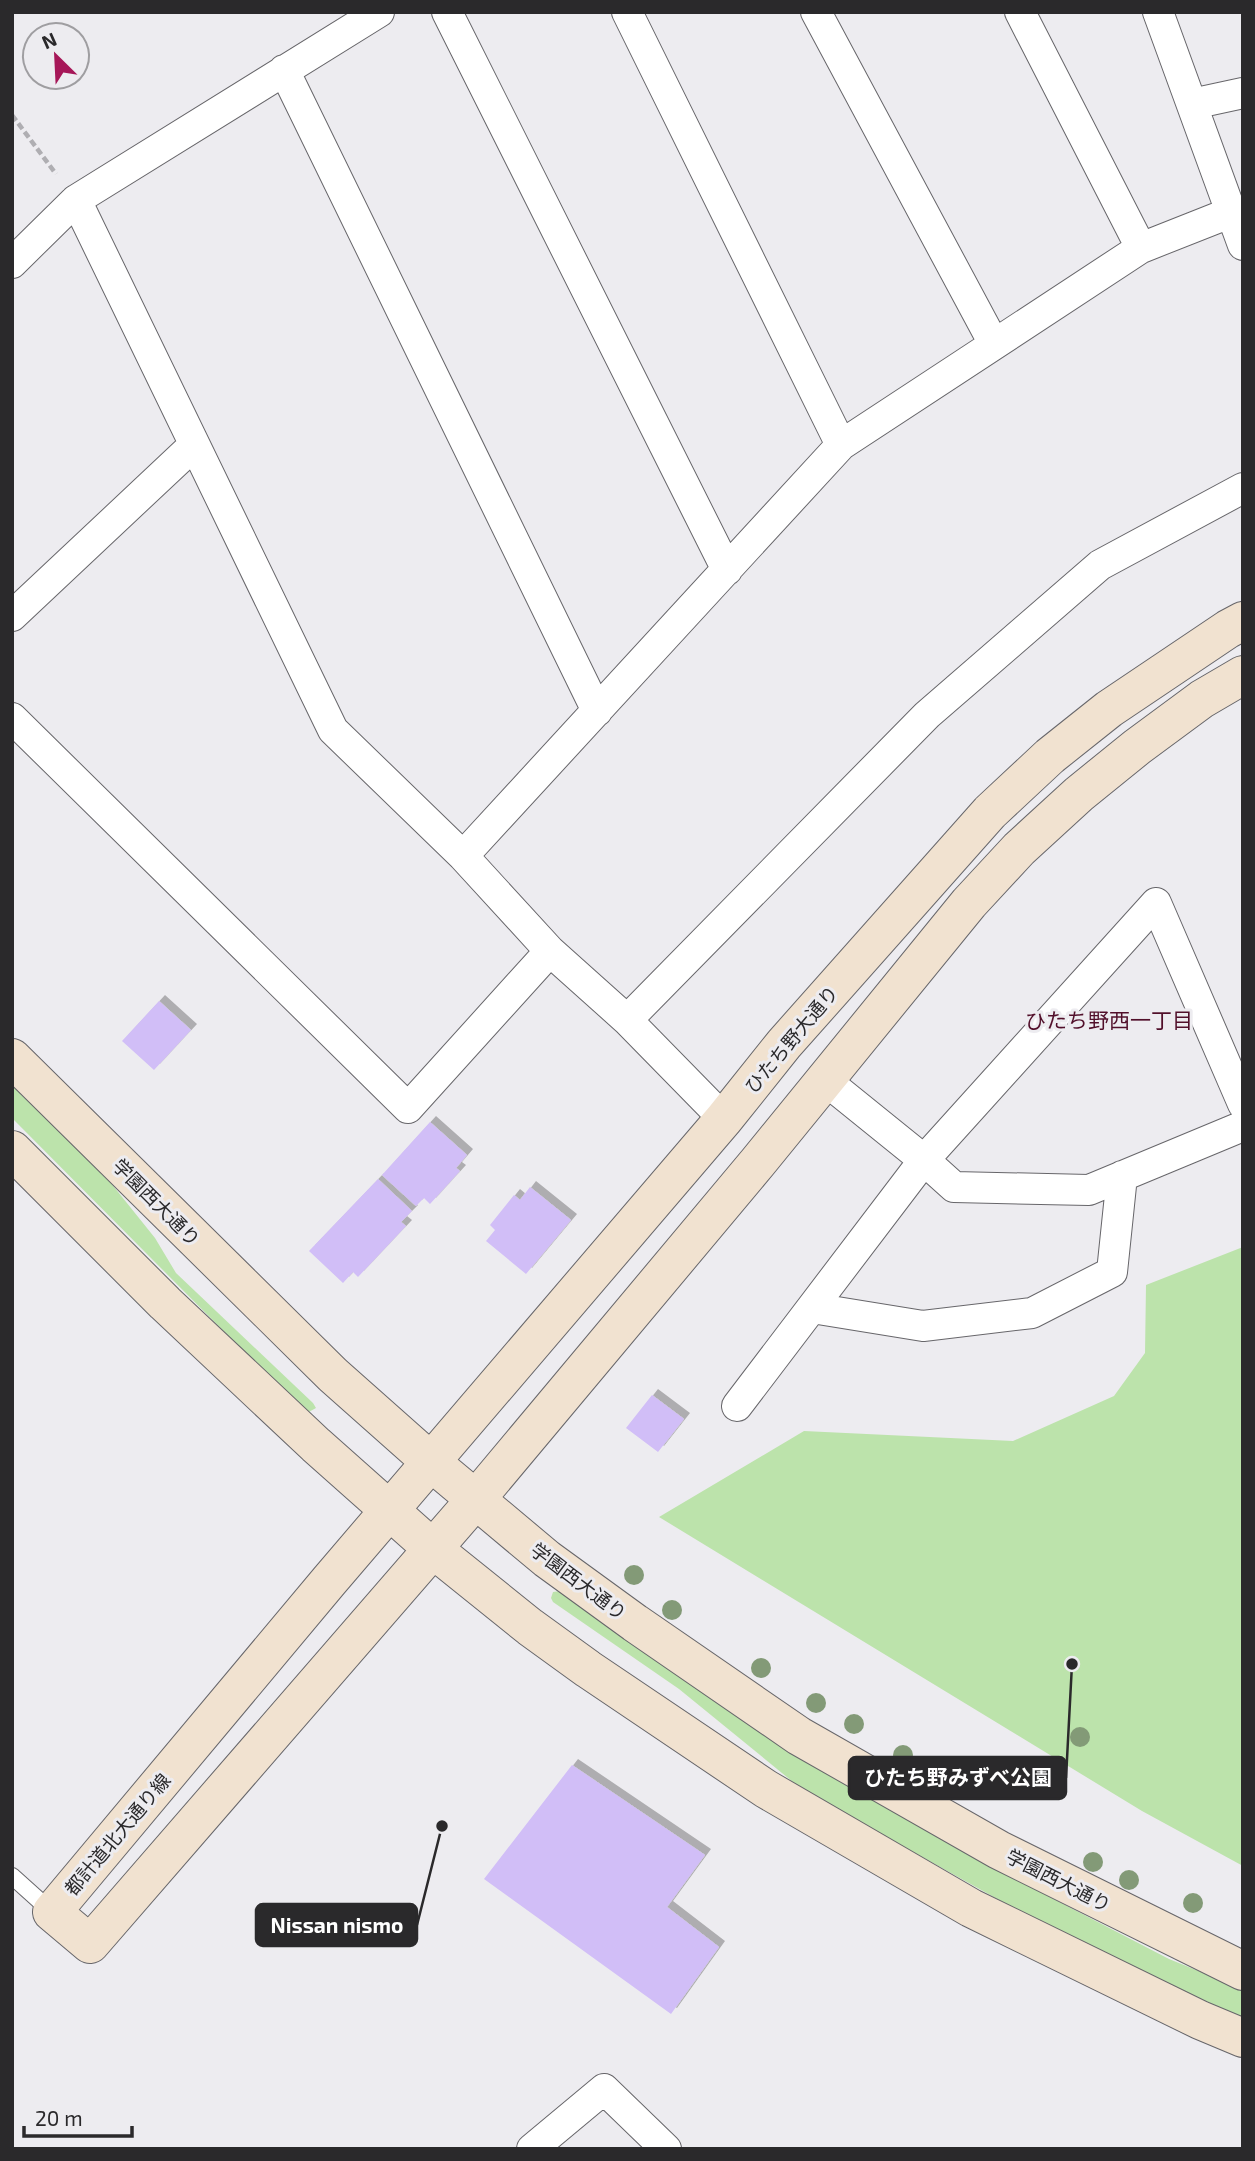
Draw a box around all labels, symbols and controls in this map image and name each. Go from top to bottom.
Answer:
north arrow [21,21,91,91]
text: N [38,27,60,53]
street label: ひたち野大通り [739,981,843,1097]
district label: ひたち野西一丁目 [1025,1007,1193,1032]
street label: 学園西大通り [109,1154,205,1250]
street label: 学園西大通り [527,1538,631,1624]
callout: ひたち野みずべ公園 [849,1757,1066,1799]
text: ひたち野みずべ公園 [864,1764,1052,1789]
street label: 都計道北大通り線 [59,1768,175,1900]
street label: 学園西大通り [1003,1844,1115,1916]
callout: Nissan nismo [256,1904,417,1946]
text: Nissan nismo [271,1912,403,1937]
scale bar [24,2094,133,2138]
text: 20 m [35,2105,83,2130]

